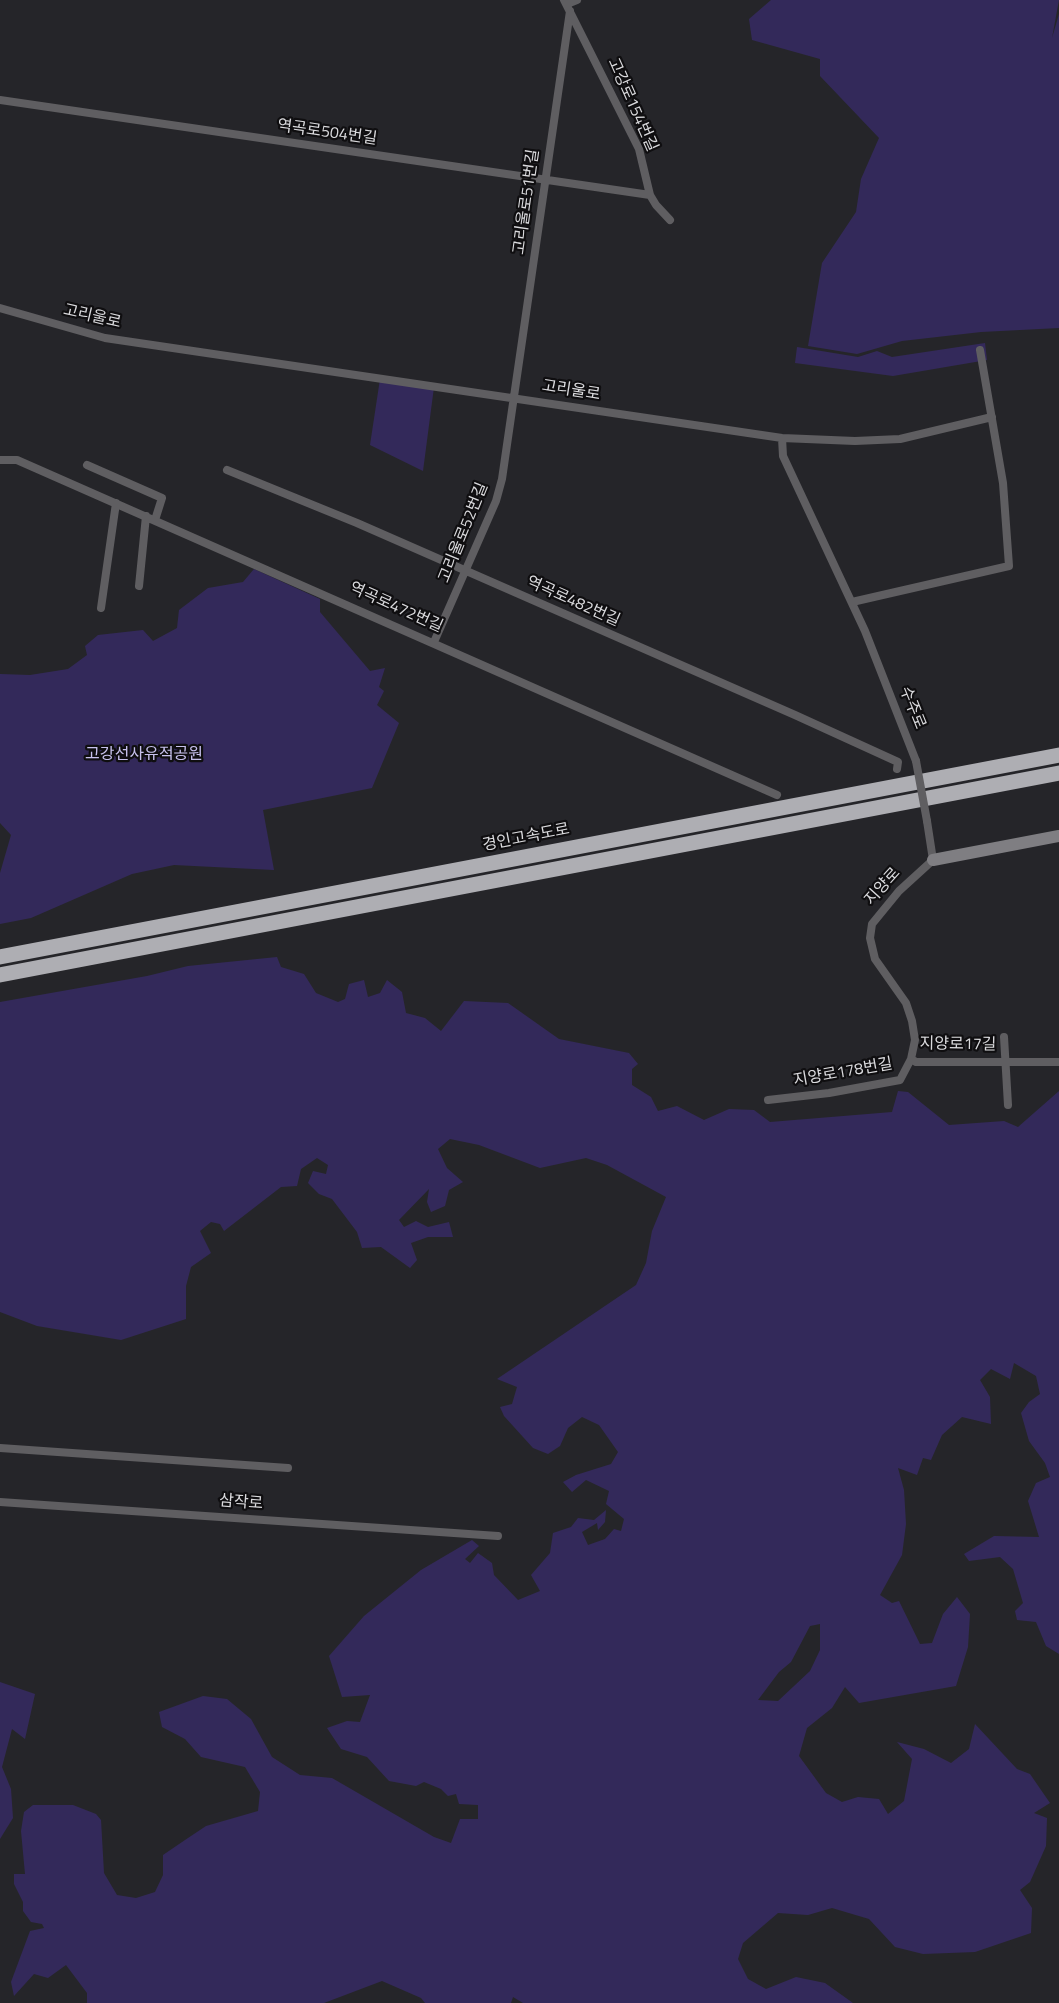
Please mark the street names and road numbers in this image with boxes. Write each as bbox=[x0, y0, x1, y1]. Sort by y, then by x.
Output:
street label: 고강로154번길 bbox=[603, 55, 661, 155]
street label: 역곡로504번길 bbox=[276, 117, 378, 149]
street label: 고리울로51번길 bbox=[510, 148, 544, 256]
street label: 고리울로 bbox=[61, 301, 123, 333]
street label: 고리울로 bbox=[540, 377, 602, 405]
street label: 고리울로52번길 bbox=[435, 480, 493, 586]
street label: 역곡로482번길 bbox=[523, 573, 623, 631]
street label: 역곡로472번길 bbox=[346, 579, 446, 637]
street label: 수주로 bbox=[895, 684, 929, 732]
street label: 경인고속도로 bbox=[481, 820, 571, 856]
street label: 지양로 bbox=[861, 864, 905, 910]
street label: 지양로17길 bbox=[919, 1035, 997, 1055]
street label: 지양로178번길 bbox=[792, 1055, 894, 1091]
street label: 삼작로 bbox=[218, 1492, 264, 1514]

